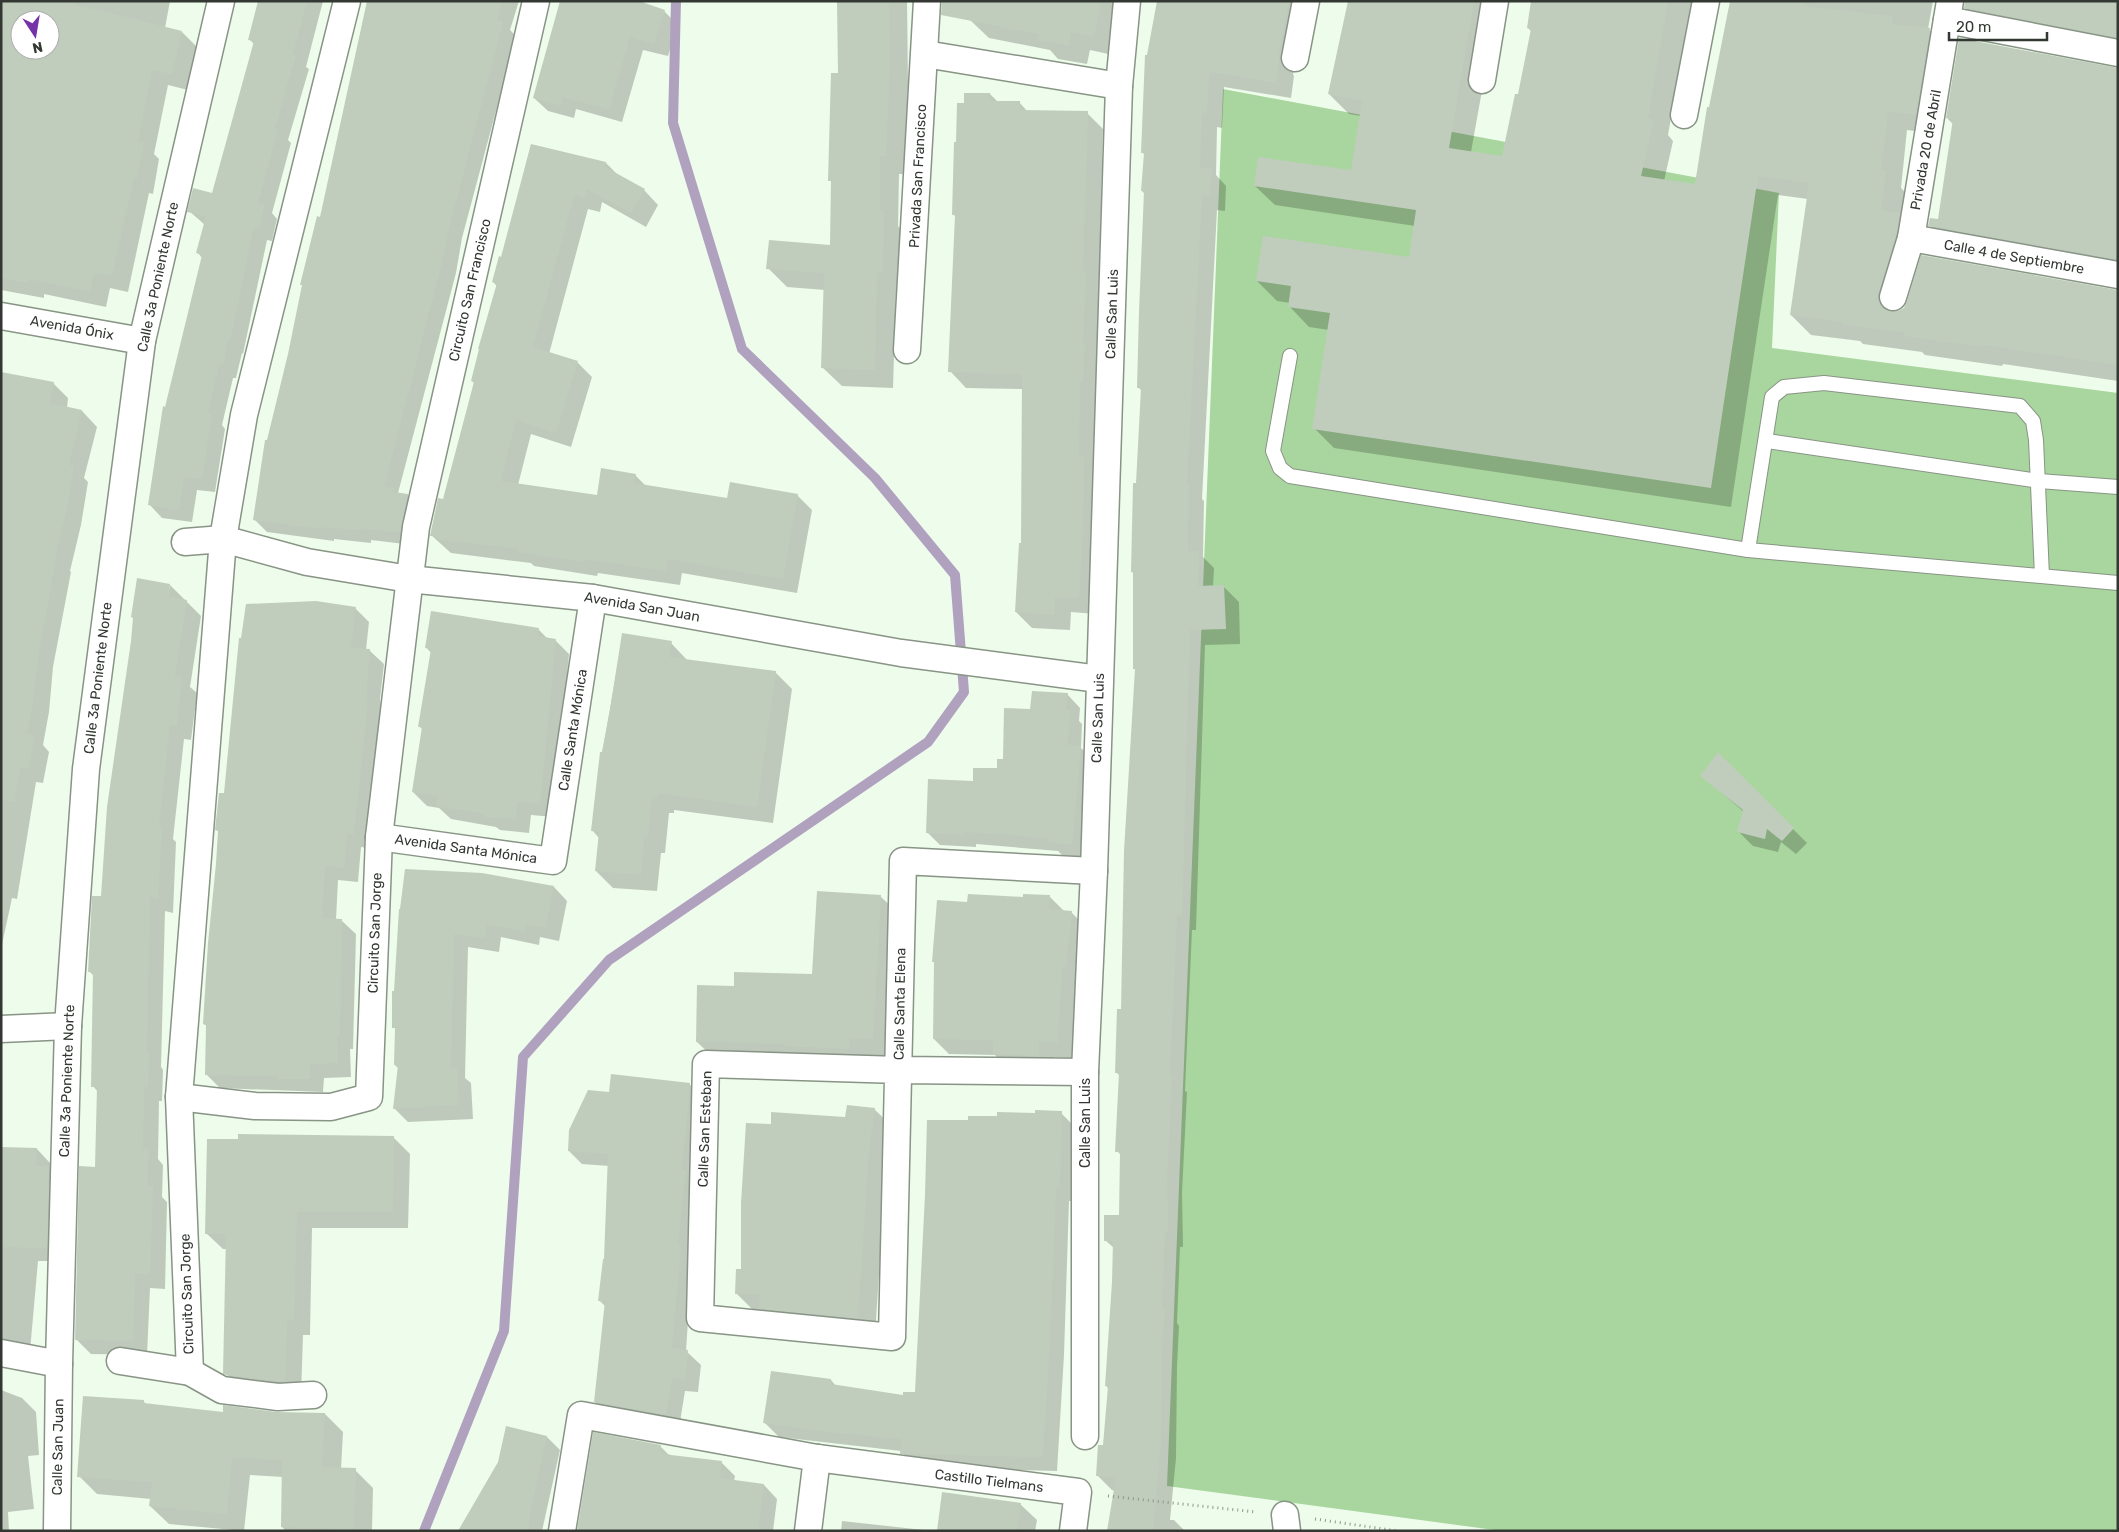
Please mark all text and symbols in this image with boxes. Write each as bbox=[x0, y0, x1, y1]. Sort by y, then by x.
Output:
north arrow bbox=[10, 10, 60, 60]
scale bar bbox=[1949, 10, 2046, 42]
text: 20 m bbox=[1956, 18, 1991, 36]
text: N bbox=[31, 38, 44, 57]
street label: Privada 20 de Abril bbox=[1907, 88, 1945, 212]
street label: Privada San Francisco bbox=[906, 104, 930, 248]
street label: Calle 3a Poniente Norte bbox=[134, 200, 182, 354]
street label: Circuito San Francisco bbox=[445, 217, 495, 363]
street label: Calle 4 de Septiembre bbox=[1943, 236, 2086, 278]
street label: Calle San Luis bbox=[1102, 269, 1122, 359]
street label: Avenida Ónix bbox=[29, 311, 116, 344]
street label: Avenida San Juan bbox=[583, 588, 701, 626]
street label: Calle 3a Poniente Norte bbox=[80, 601, 116, 755]
street label: Calle Santa Mónica bbox=[555, 668, 591, 792]
street label: Calle San Luis bbox=[1088, 673, 1108, 763]
street label: Avenida Santa Mónica bbox=[394, 831, 538, 867]
street label: Circuito San Jorge bbox=[364, 872, 386, 994]
street label: Calle Santa Elena bbox=[891, 948, 909, 1060]
street label: Calle 3a Poniente Norte bbox=[56, 1004, 78, 1158]
street label: Calle San Esteban bbox=[694, 1070, 716, 1188]
street label: Calle San Luis bbox=[1077, 1078, 1094, 1168]
street label: Circuito San Jorge bbox=[176, 1233, 198, 1355]
street label: Calle San Juan bbox=[49, 1398, 67, 1496]
street label: Castillo Tielmans bbox=[934, 1466, 1044, 1496]

